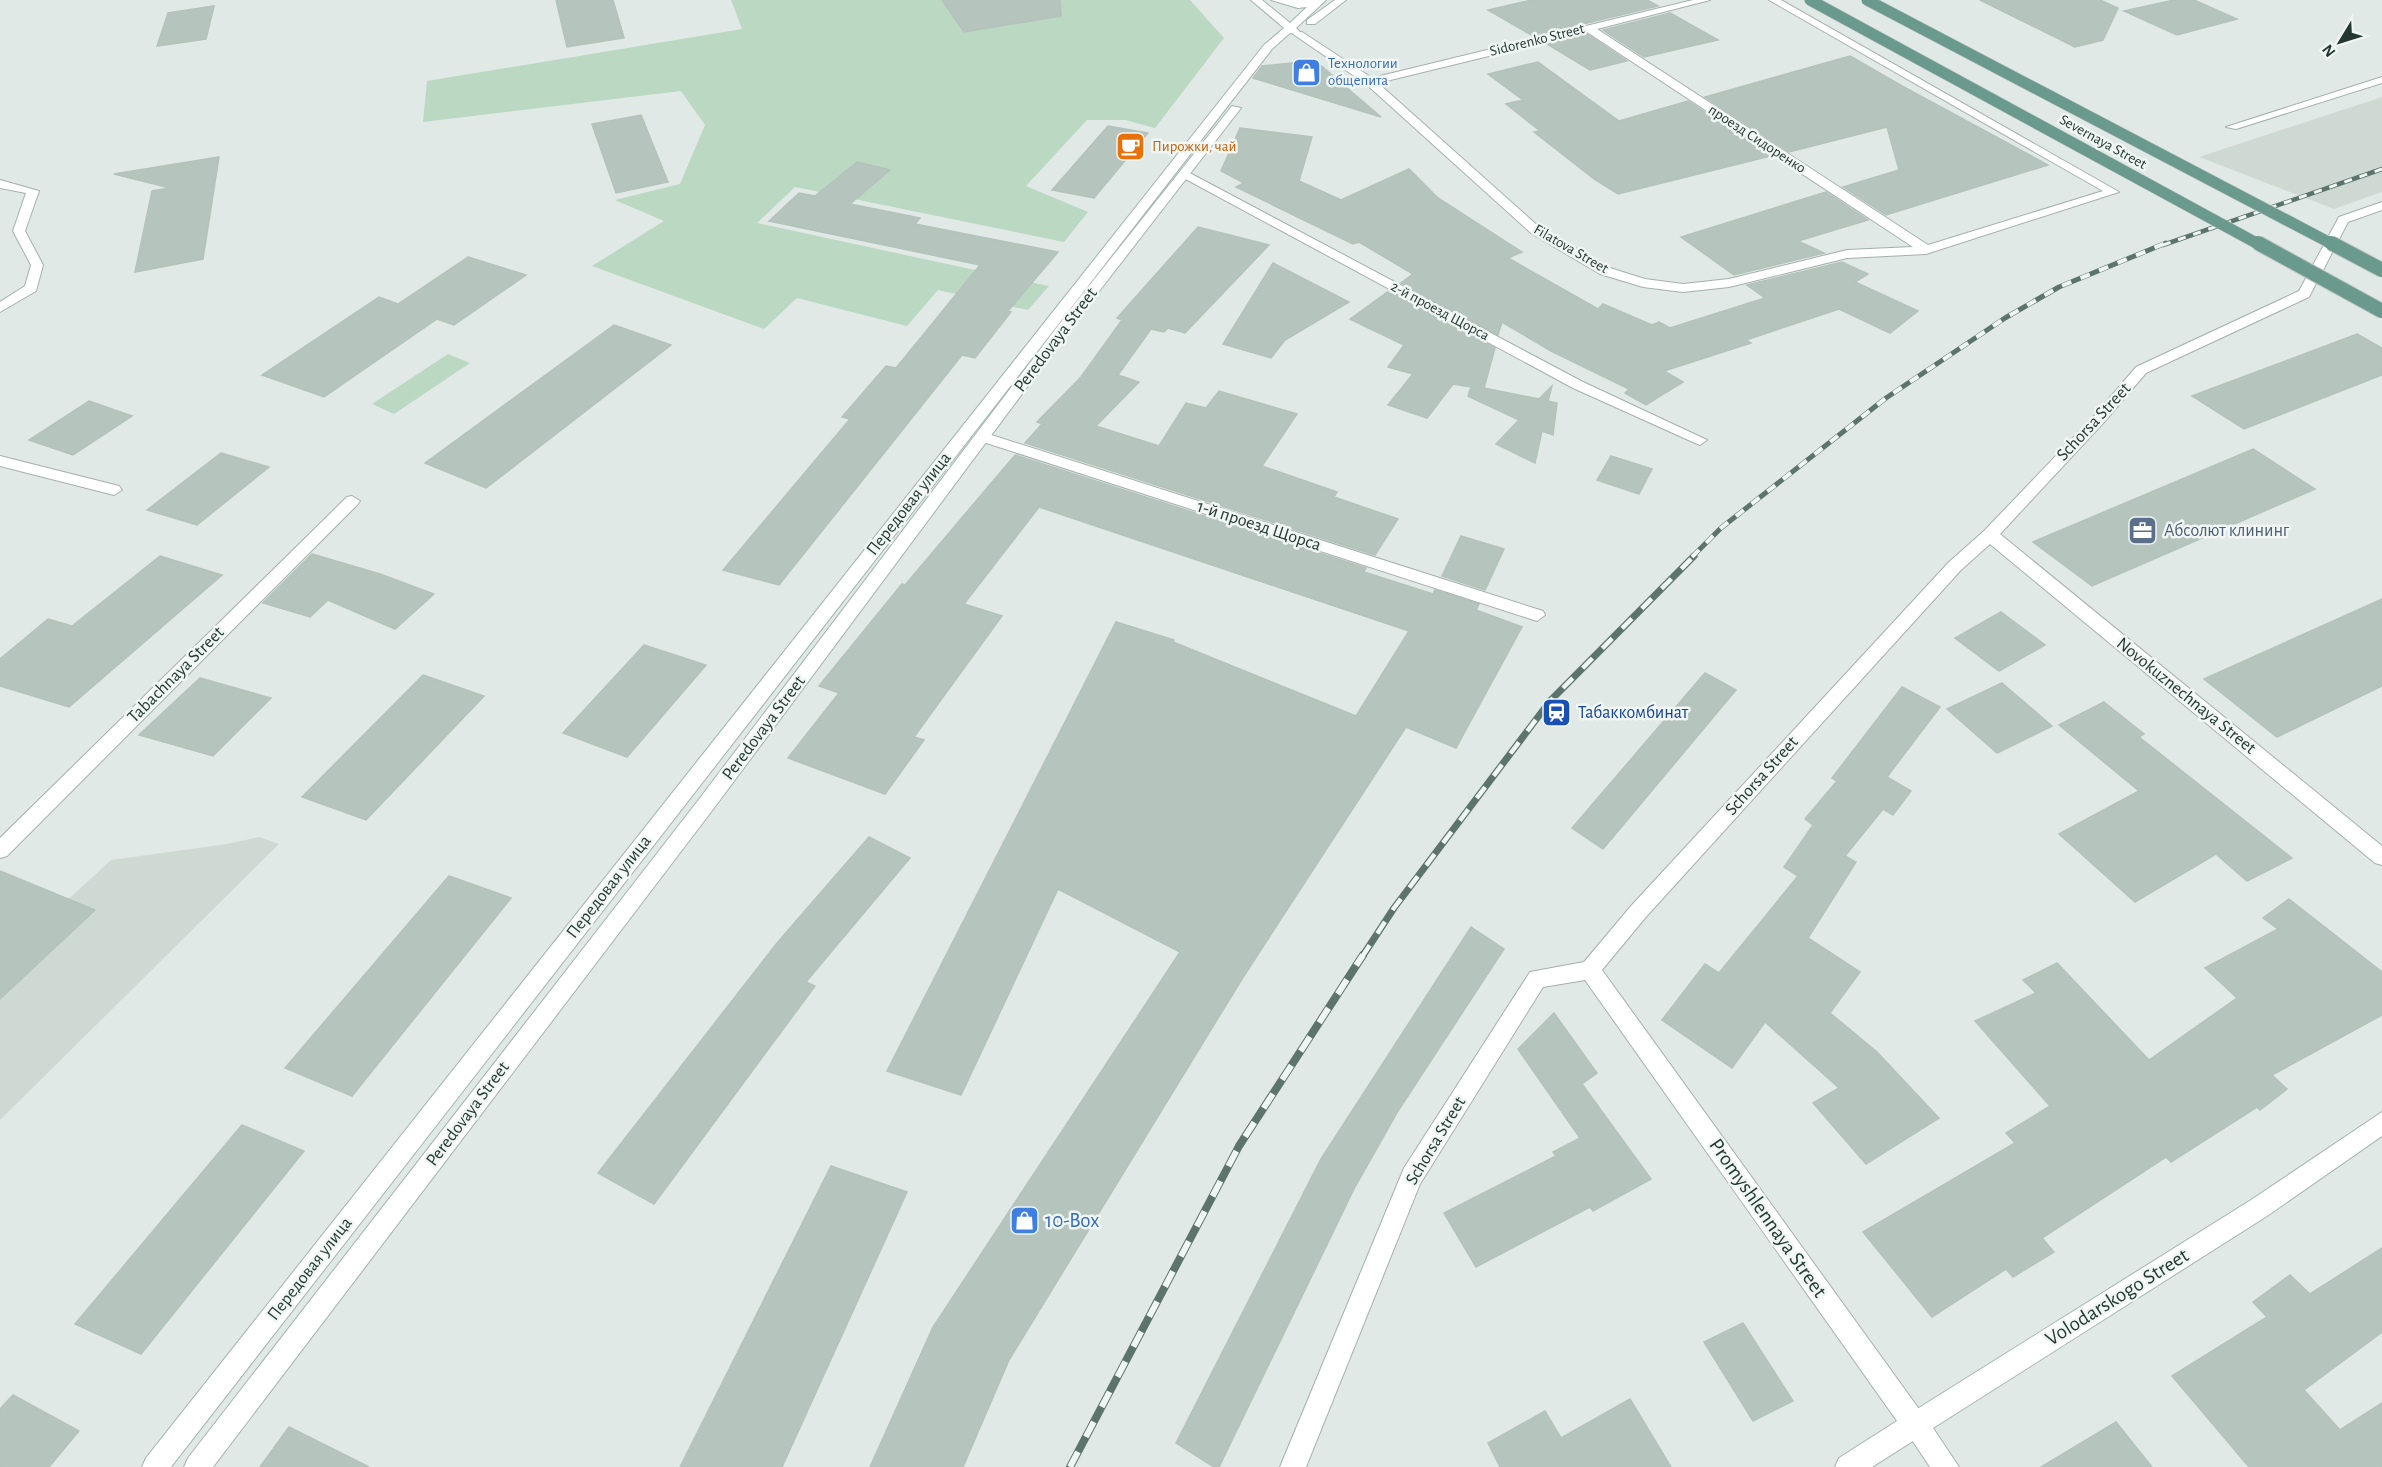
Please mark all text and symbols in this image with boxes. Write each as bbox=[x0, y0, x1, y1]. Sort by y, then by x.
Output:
north arrow bbox=[2310, 12, 2370, 72]
street label: Sidorenko Street bbox=[1488, 21, 1586, 59]
text: N bbox=[2319, 41, 2339, 60]
shop icon: Технологии общепита bbox=[1291, 56, 1323, 88]
place label: Технологии общепита bbox=[1328, 56, 1398, 88]
street label: проезд Сидоренко bbox=[1706, 102, 1808, 176]
street label: Severnaya Street bbox=[2057, 112, 2149, 172]
cafe icon: Пирожки, чай bbox=[1115, 130, 1147, 162]
place label: Пирожки, чай bbox=[1152, 139, 1236, 154]
street label: Filatova Street bbox=[1531, 222, 1611, 276]
street label: 2-й проезд Щорса bbox=[1388, 279, 1492, 343]
street label: Peredovaya Street bbox=[1011, 284, 1101, 395]
street label: Schorsa Street bbox=[2054, 379, 2135, 464]
street label: Передовая улица bbox=[863, 449, 955, 559]
street label: 1-й проезд Щорса bbox=[1195, 497, 1323, 555]
office icon: Абсолют клининг bbox=[2127, 515, 2159, 547]
place label: Абсолют клининг bbox=[2164, 521, 2290, 540]
street label: Tabachnaya Street bbox=[124, 623, 228, 727]
street label: Novokuznechnaya Street bbox=[2113, 634, 2259, 758]
street label: Peredovaya Street bbox=[719, 672, 809, 783]
station icon: Табаккомбинат bbox=[1541, 697, 1573, 729]
place label: Табаккомбинат bbox=[1578, 703, 1689, 722]
street label: Schorsa Street bbox=[1722, 733, 1802, 819]
street label: Передовая улица bbox=[563, 832, 655, 942]
street label: Peredovaya Street bbox=[423, 1058, 513, 1169]
street label: Schorsa Street bbox=[1403, 1094, 1469, 1188]
street label: Promyshlennaya Street bbox=[1705, 1135, 1831, 1301]
shop icon: 10-Box bbox=[1008, 1204, 1040, 1236]
place label: 10-Box bbox=[1045, 1210, 1099, 1231]
street label: Передовая улица bbox=[264, 1214, 356, 1324]
street label: Volodarskogo Street bbox=[2042, 1244, 2193, 1350]

